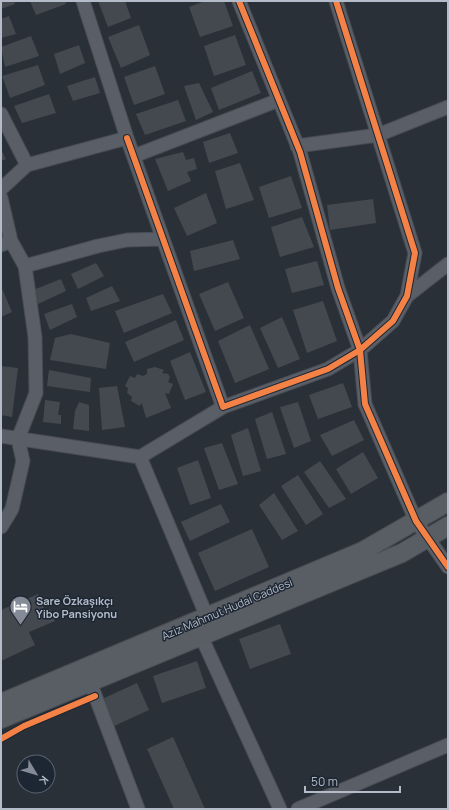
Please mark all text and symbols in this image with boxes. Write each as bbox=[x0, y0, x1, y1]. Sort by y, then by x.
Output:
street label: Aziz Mahmut Hudai Caddesi bbox=[159, 574, 295, 643]
place label: Sare Özkaşıkçı Yibo Pansiyonu bbox=[36, 593, 117, 621]
hotel icon: Sare Özkaşıkçı Yibo Pansiyonu bbox=[8, 594, 34, 627]
north arrow bbox=[16, 754, 56, 794]
scale bar bbox=[305, 768, 400, 794]
text: K bbox=[36, 773, 52, 789]
text: 50 m bbox=[311, 773, 338, 790]

